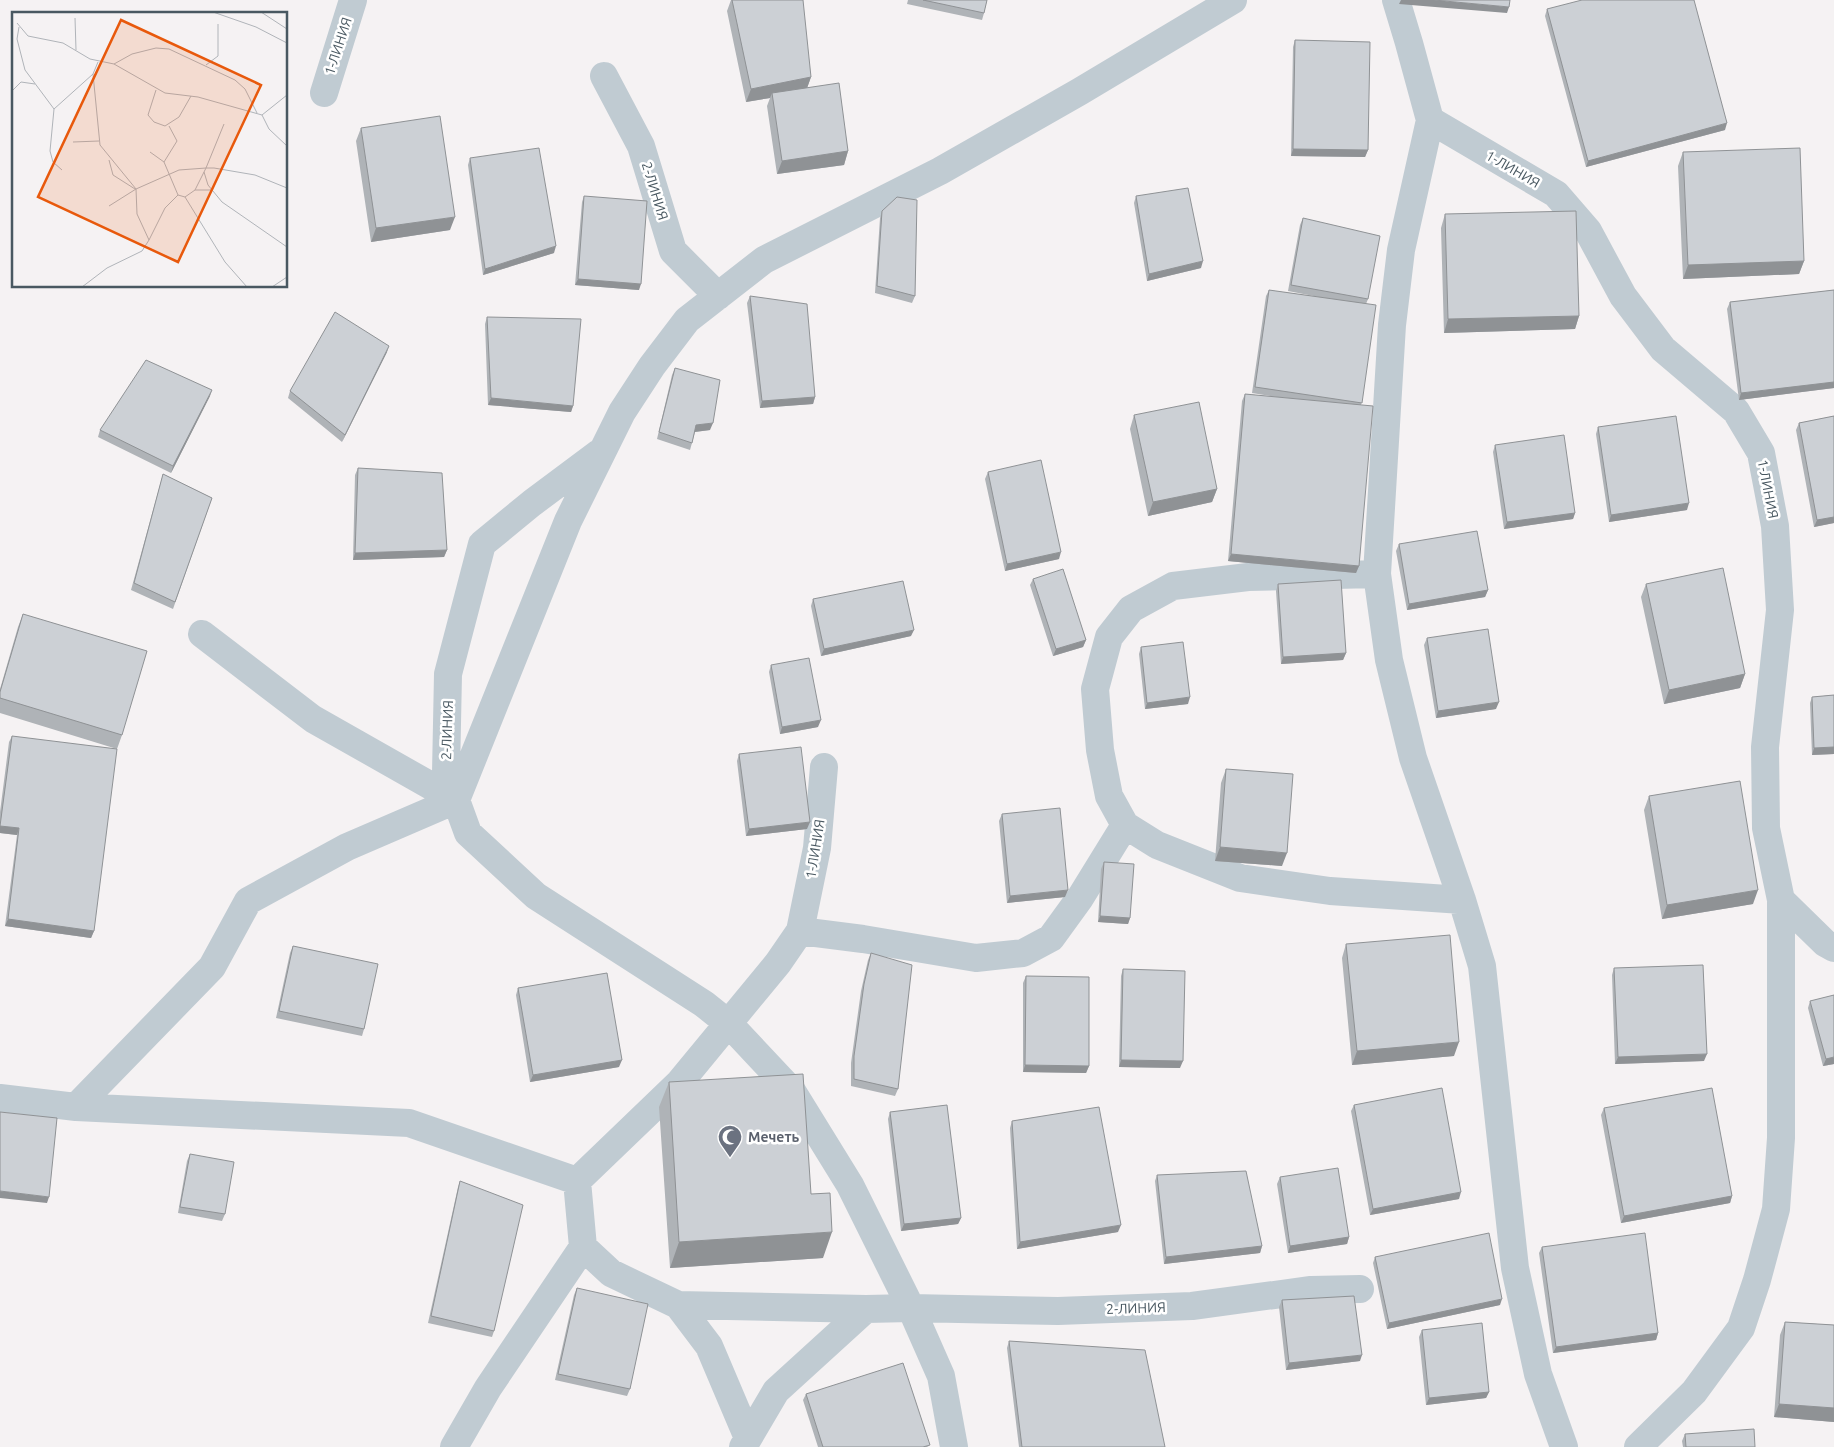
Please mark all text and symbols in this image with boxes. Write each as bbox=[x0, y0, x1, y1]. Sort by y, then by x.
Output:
inset map bbox=[12, 12, 288, 288]
street label: 1-ЛИНИЯ bbox=[321, 15, 355, 77]
street label: 1-ЛИНИЯ bbox=[1483, 147, 1543, 191]
street label: 2-ЛИНИЯ bbox=[639, 160, 671, 222]
street label: 1-ЛИНИЯ bbox=[1754, 458, 1782, 520]
street label: 2-ЛИНИЯ bbox=[438, 700, 456, 760]
street label: 1-ЛИНИЯ bbox=[802, 818, 828, 880]
mosque icon: Мечеть bbox=[717, 1124, 743, 1158]
place label: Мечеть bbox=[748, 1129, 799, 1145]
street label: 2-ЛИНИЯ bbox=[1106, 1299, 1166, 1317]

